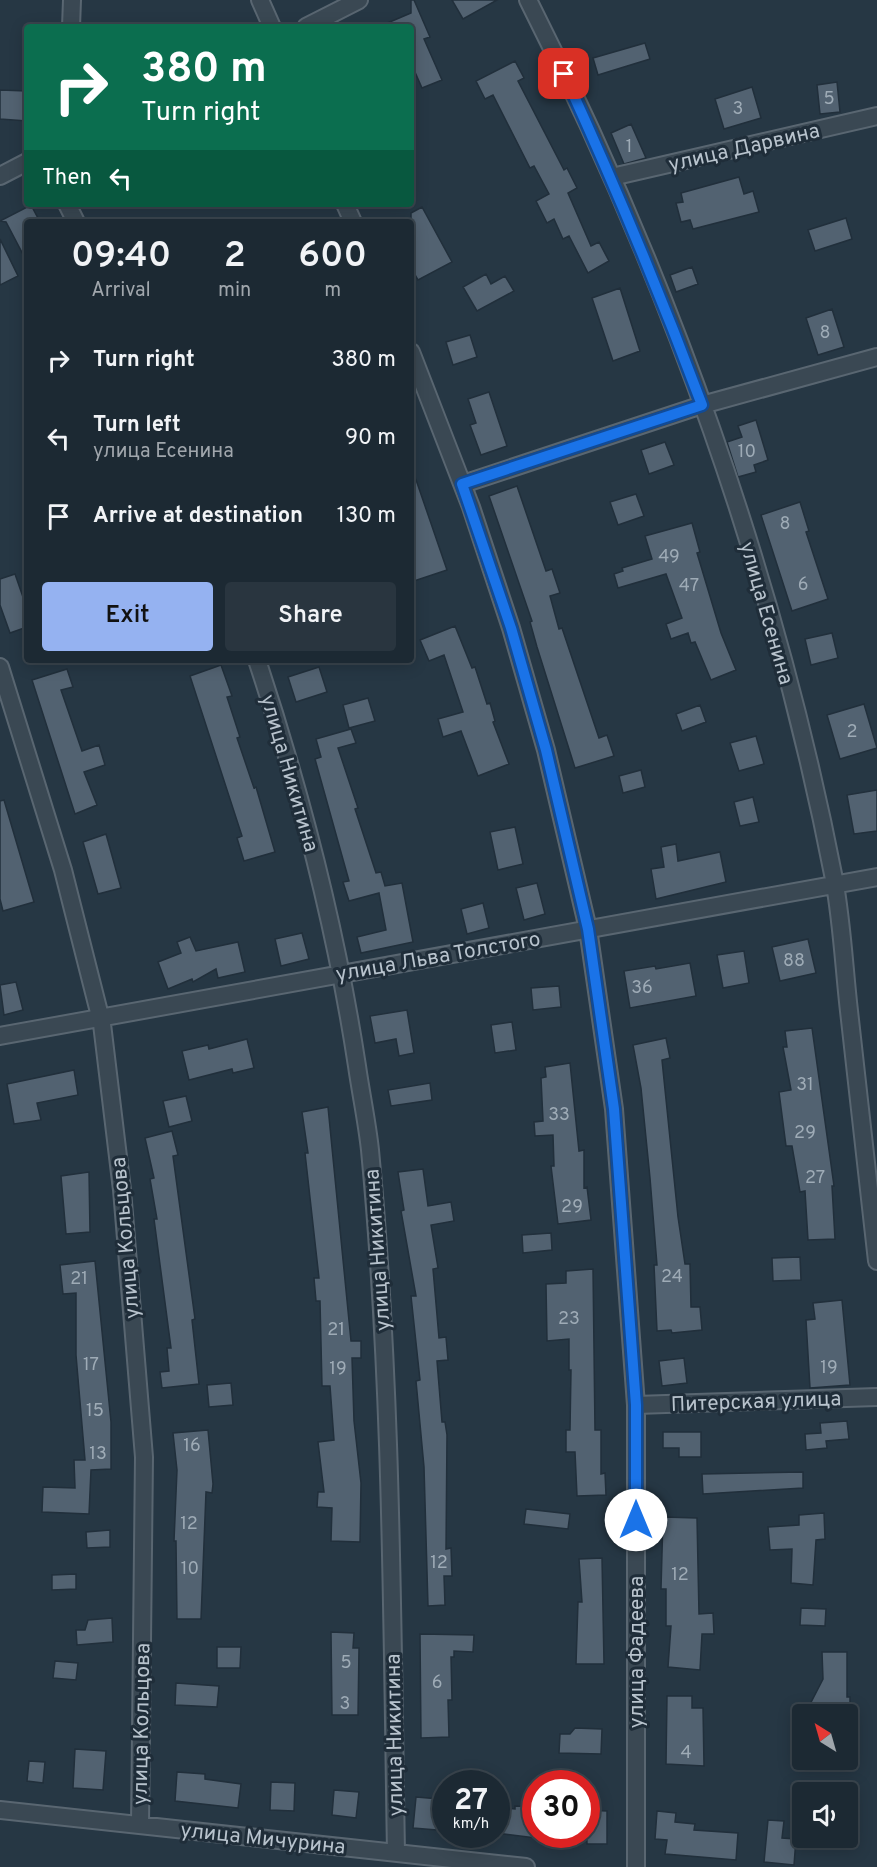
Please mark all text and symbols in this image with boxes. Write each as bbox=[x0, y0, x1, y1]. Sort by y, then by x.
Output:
text: 380 m bbox=[141, 44, 267, 97]
icon: right bbox=[42, 48, 120, 126]
pin bbox=[538, 48, 589, 99]
icon: arrive bbox=[547, 57, 580, 90]
house number: 5 bbox=[823, 88, 835, 111]
text: Turn right bbox=[141, 96, 260, 130]
house number: 3 bbox=[733, 98, 743, 121]
street label: улица Дарвина bbox=[666, 118, 823, 179]
house number: 1 bbox=[626, 136, 632, 159]
icon: left bbox=[104, 162, 137, 195]
text: Then bbox=[42, 165, 92, 192]
text: 09:40 bbox=[71, 234, 171, 280]
text: 2 bbox=[224, 234, 246, 280]
text: 600 bbox=[298, 234, 367, 280]
text: Arrival bbox=[91, 278, 151, 304]
text: min bbox=[218, 278, 251, 304]
text: m bbox=[324, 278, 341, 304]
house number: 8 bbox=[820, 322, 831, 345]
icon: right bbox=[42, 344, 75, 377]
text: Turn right bbox=[93, 347, 195, 374]
text: 380 m bbox=[332, 347, 396, 374]
text: Turn left bbox=[93, 412, 181, 439]
icon: left bbox=[42, 422, 75, 455]
text: 90 m bbox=[345, 425, 396, 452]
text: улица Есенина bbox=[93, 439, 234, 465]
house number: 10 bbox=[738, 441, 756, 464]
icon: arrive bbox=[42, 500, 75, 533]
text: Arrive at destination bbox=[93, 503, 303, 530]
text: 130 m bbox=[337, 503, 396, 530]
house number: 8 bbox=[780, 513, 791, 536]
street label: улица Есенина bbox=[732, 539, 799, 688]
house number: 49 bbox=[658, 546, 680, 569]
house number: 6 bbox=[798, 574, 808, 597]
house number: 47 bbox=[679, 575, 699, 598]
button: Exit bbox=[42, 582, 213, 651]
button: Share bbox=[225, 582, 396, 651]
street label: улица Никитина bbox=[253, 691, 324, 855]
house number: 2 bbox=[846, 721, 858, 744]
street label: улица Льва Толстого bbox=[334, 926, 543, 989]
house number: 88 bbox=[783, 950, 805, 973]
house number: 36 bbox=[631, 977, 653, 1000]
house number: 31 bbox=[796, 1074, 814, 1097]
house number: 33 bbox=[548, 1104, 570, 1127]
house number: 29 bbox=[794, 1122, 816, 1145]
street label: улица Кольцова bbox=[106, 1156, 147, 1320]
house number: 27 bbox=[805, 1167, 825, 1190]
street label: улица Никитина bbox=[359, 1168, 398, 1332]
house number: 29 bbox=[561, 1196, 583, 1219]
house number: 24 bbox=[661, 1266, 683, 1289]
house number: 21 bbox=[70, 1268, 88, 1291]
house number: 23 bbox=[558, 1308, 580, 1331]
house number: 21 bbox=[327, 1319, 345, 1342]
house number: 17 bbox=[83, 1354, 99, 1377]
house number: 19 bbox=[820, 1357, 838, 1380]
house number: 19 bbox=[329, 1358, 347, 1381]
street label: Питерская улица bbox=[670, 1386, 842, 1419]
house number: 15 bbox=[86, 1400, 104, 1423]
house number: 16 bbox=[183, 1435, 201, 1458]
house number: 13 bbox=[89, 1443, 107, 1466]
position arrow bbox=[604, 1488, 668, 1552]
house number: 12 bbox=[180, 1513, 198, 1536]
house number: 12 bbox=[430, 1552, 448, 1575]
house number: 10 bbox=[181, 1558, 199, 1581]
house number: 12 bbox=[671, 1564, 689, 1587]
street label: улица Фадеева bbox=[624, 1576, 651, 1728]
street label: улица Кольцова bbox=[128, 1643, 157, 1805]
house number: 5 bbox=[340, 1652, 352, 1675]
street label: улица Никитина bbox=[381, 1653, 410, 1817]
house number: 6 bbox=[432, 1672, 442, 1695]
house number: 3 bbox=[340, 1693, 350, 1716]
north arrow bbox=[792, 1704, 858, 1770]
map controls bbox=[792, 1704, 858, 1848]
house number: 4 bbox=[680, 1742, 692, 1765]
speed limit sign: 30 bbox=[522, 1770, 600, 1848]
button: sound bbox=[792, 1782, 858, 1848]
text: 27 bbox=[454, 1783, 488, 1820]
text: km/h bbox=[453, 1815, 489, 1834]
street label: улица Мичурина bbox=[179, 1817, 347, 1862]

